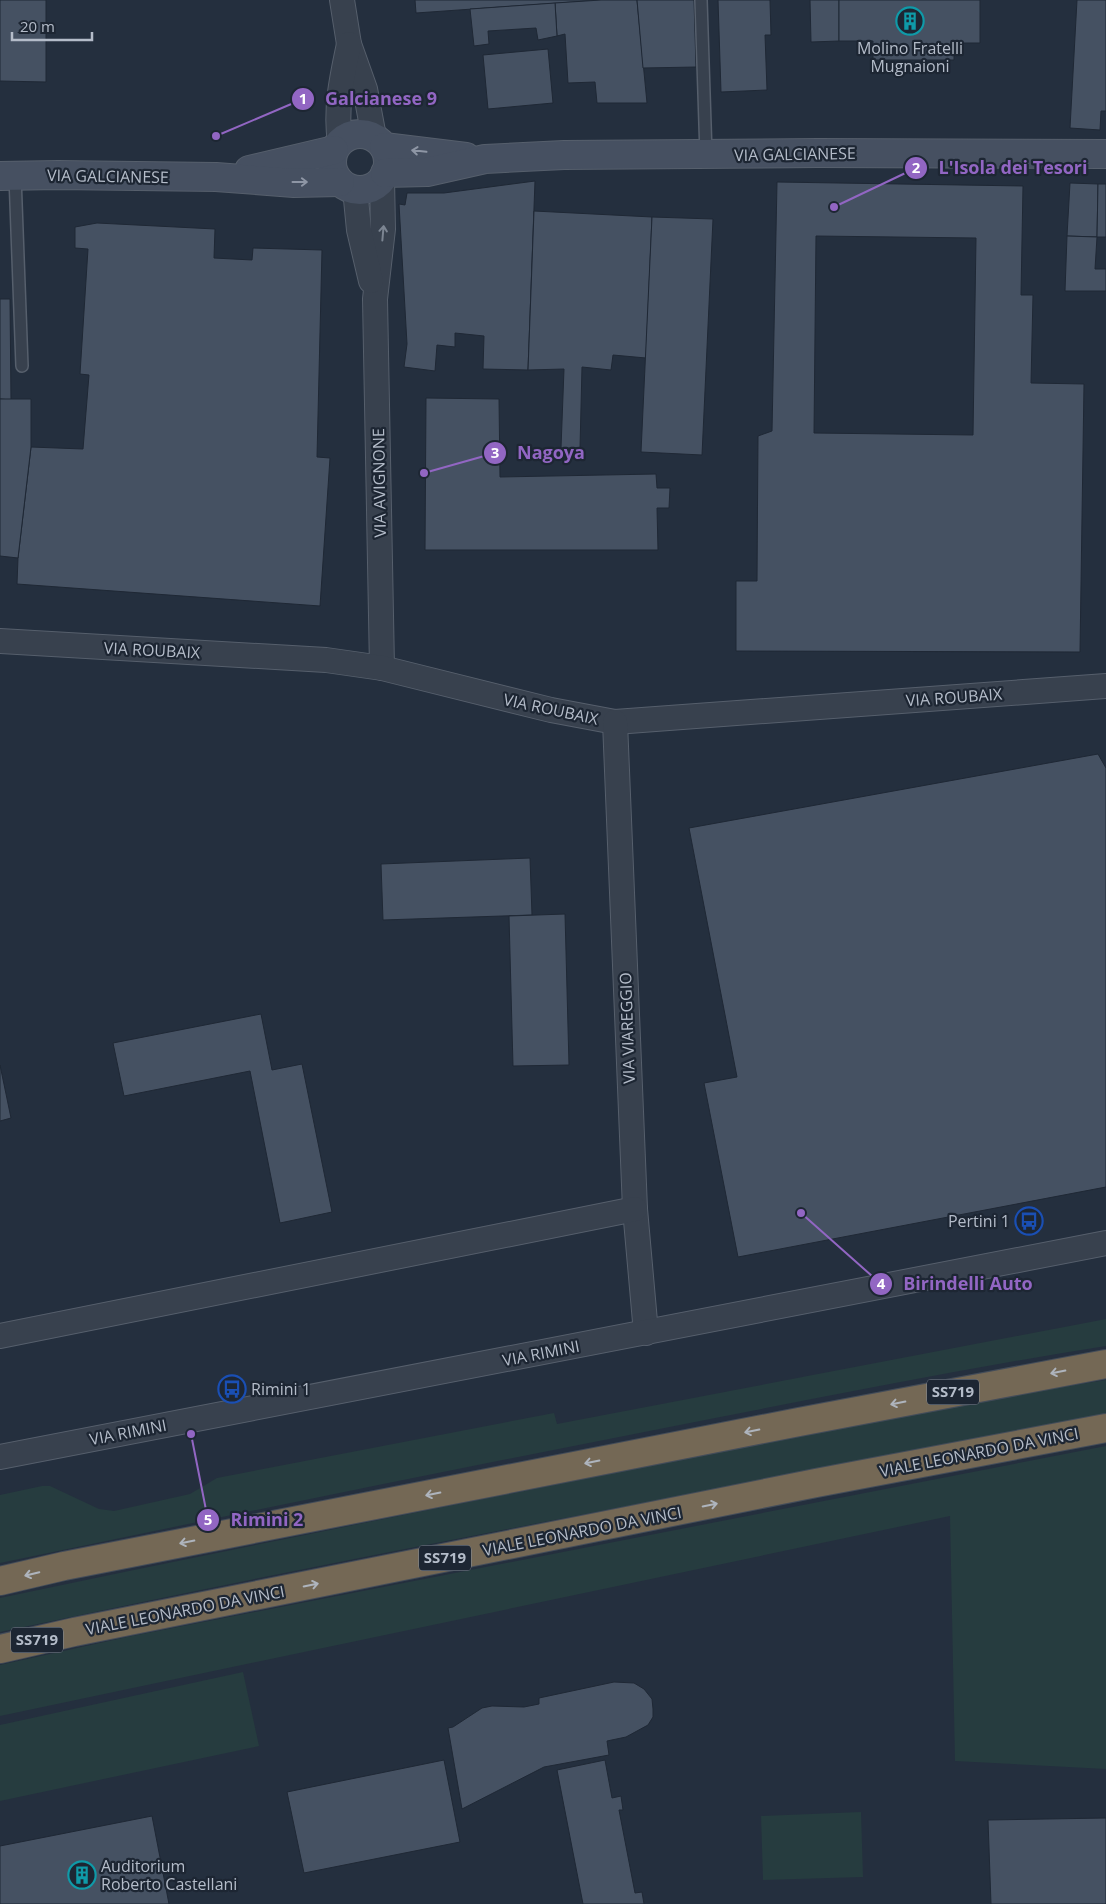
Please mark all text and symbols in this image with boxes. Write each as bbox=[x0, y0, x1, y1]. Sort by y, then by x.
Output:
building icon: Molino Fratelli Mugnaioni bbox=[895, 6, 925, 36]
scale bar bbox=[12, 10, 92, 42]
text: 20 m bbox=[20, 16, 55, 36]
place label: Molino Fratelli Mugnaioni bbox=[857, 37, 963, 77]
callout: Galcianese 9 bbox=[290, 82, 447, 115]
text: Galcianese 9 bbox=[325, 86, 437, 110]
text: 1 bbox=[299, 88, 307, 108]
street label: VIA GALCIANESE bbox=[734, 142, 856, 166]
one-way arrow bbox=[412, 146, 428, 156]
callout: L'Isola dei Tesori bbox=[904, 151, 1098, 184]
text: L'Isola dei Tesori bbox=[938, 155, 1088, 179]
text: 2 bbox=[912, 157, 921, 177]
street label: VIA GALCIANESE bbox=[47, 164, 169, 188]
one-way arrow bbox=[291, 177, 307, 187]
one-way arrow bbox=[378, 225, 387, 241]
street label: VIA AVIGNONE bbox=[367, 428, 391, 538]
callout: Nagoya bbox=[482, 436, 595, 469]
text: Nagoya bbox=[517, 440, 585, 464]
text: 3 bbox=[491, 442, 499, 462]
street label: VIA ROUBAIX bbox=[103, 636, 201, 664]
street label: VIA ROUBAIX bbox=[905, 683, 1004, 711]
street label: VIA ROUBAIX bbox=[502, 688, 601, 730]
street label: VIA VIAREGGIO bbox=[614, 972, 640, 1084]
bus stop icon: Pertini 1 bbox=[1014, 1206, 1044, 1236]
place label: Pertini 1 bbox=[948, 1210, 1010, 1232]
callout: Birindelli Auto bbox=[868, 1267, 1043, 1300]
text: Birindelli Auto bbox=[903, 1271, 1033, 1295]
text: 4 bbox=[877, 1273, 886, 1293]
street label: VIA RIMINI bbox=[501, 1335, 581, 1371]
one-way arrow bbox=[1050, 1368, 1066, 1377]
bus stop icon: Rimini 1 bbox=[217, 1374, 247, 1404]
place label: Rimini 1 bbox=[251, 1378, 311, 1400]
road number: SS719 bbox=[927, 1380, 979, 1404]
one-way arrow bbox=[891, 1398, 907, 1408]
street label: VIA RIMINI bbox=[88, 1414, 168, 1450]
street label: VIALE LEONARDO DA VINCI bbox=[878, 1422, 1080, 1482]
one-way arrow bbox=[744, 1427, 760, 1436]
one-way arrow bbox=[585, 1458, 601, 1468]
one-way arrow bbox=[425, 1490, 441, 1499]
one-way arrow bbox=[702, 1499, 718, 1509]
street label: VIALE LEONARDO DA VINCI bbox=[481, 1501, 683, 1561]
callout: Rimini 2 bbox=[196, 1504, 314, 1537]
text: Rimini 2 bbox=[231, 1507, 303, 1531]
text: 5 bbox=[204, 1509, 212, 1529]
one-way arrow bbox=[180, 1538, 196, 1548]
road number: SS719 bbox=[419, 1546, 471, 1570]
one-way arrow bbox=[25, 1570, 41, 1579]
street label: VIALE LEONARDO DA VINCI bbox=[84, 1580, 286, 1640]
one-way arrow bbox=[302, 1580, 318, 1590]
road number: SS719 bbox=[11, 1628, 63, 1652]
place label: Auditorium Roberto Castellani bbox=[101, 1855, 237, 1895]
building icon: Auditorium Roberto Castellani bbox=[67, 1860, 97, 1890]

